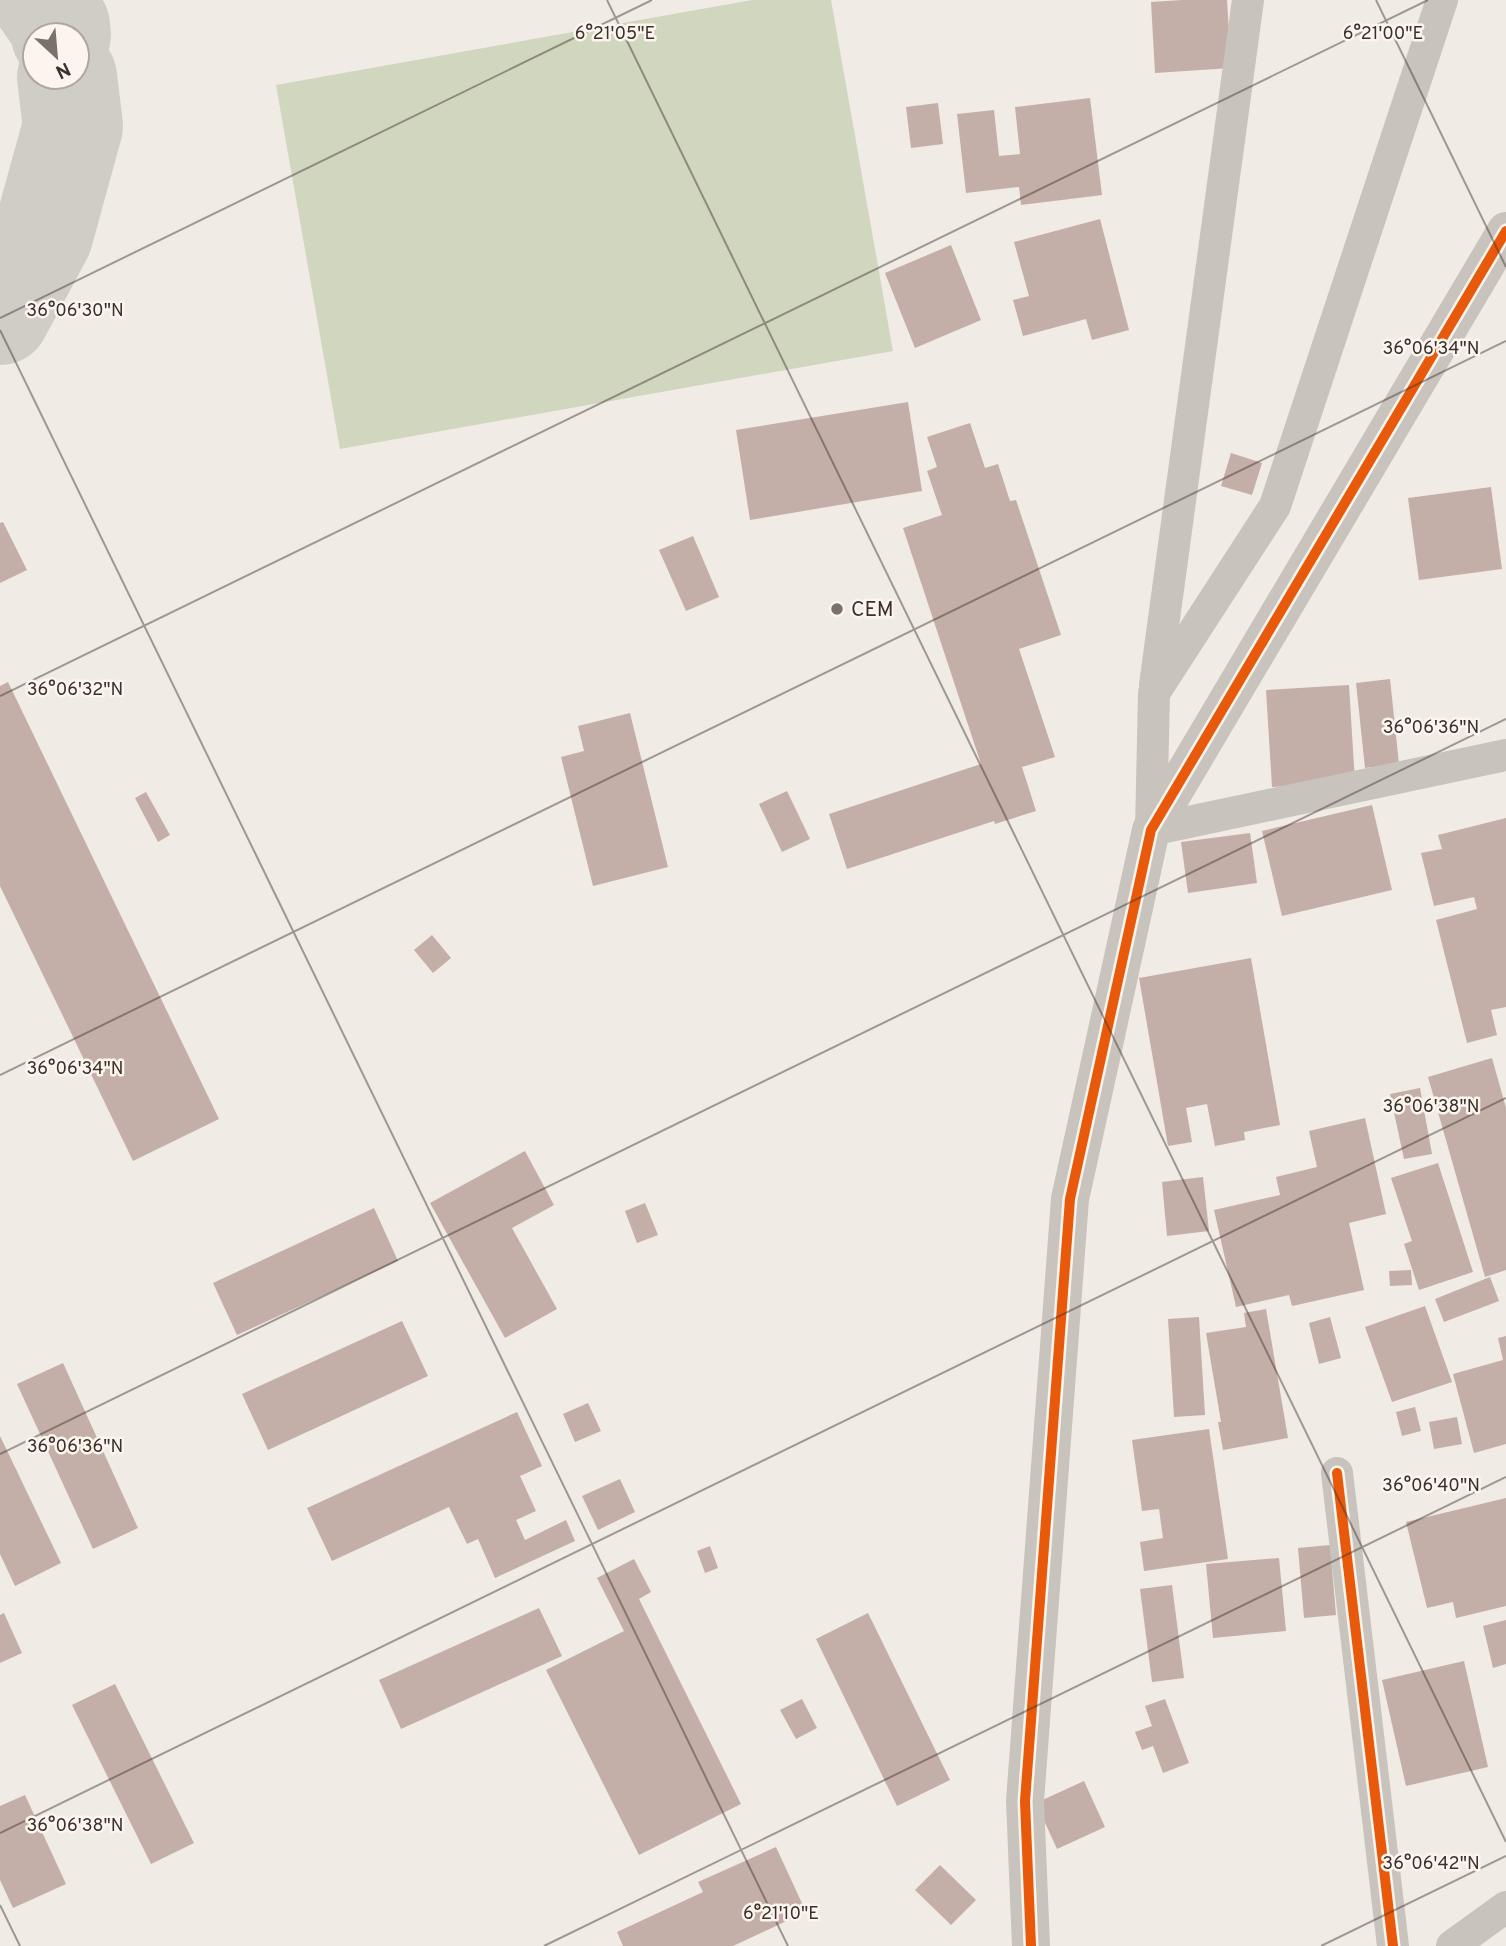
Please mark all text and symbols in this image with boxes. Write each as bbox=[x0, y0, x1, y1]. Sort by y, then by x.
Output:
north arrow bbox=[21, 21, 91, 91]
text: 6°21'05"E bbox=[575, 23, 655, 46]
text: 6°21'00"E bbox=[1343, 23, 1423, 46]
text: N bbox=[51, 56, 74, 83]
text: 36°06'30"N bbox=[26, 300, 124, 323]
text: 36°06'34"N bbox=[1382, 338, 1480, 361]
place label: CEM bbox=[851, 597, 894, 624]
marker: CEM bbox=[829, 601, 845, 617]
text: 36°06'32"N bbox=[27, 679, 123, 702]
text: 36°06'36"N bbox=[1383, 717, 1479, 740]
text: 36°06'34"N bbox=[26, 1058, 124, 1081]
text: 36°06'38"N bbox=[1383, 1096, 1479, 1119]
text: 36°06'36"N bbox=[27, 1436, 123, 1459]
text: 36°06'40"N bbox=[1382, 1475, 1480, 1498]
text: 36°06'38"N bbox=[27, 1815, 123, 1838]
text: 36°06'42"N bbox=[1382, 1853, 1480, 1876]
text: 6°21'10"E bbox=[743, 1903, 819, 1926]

